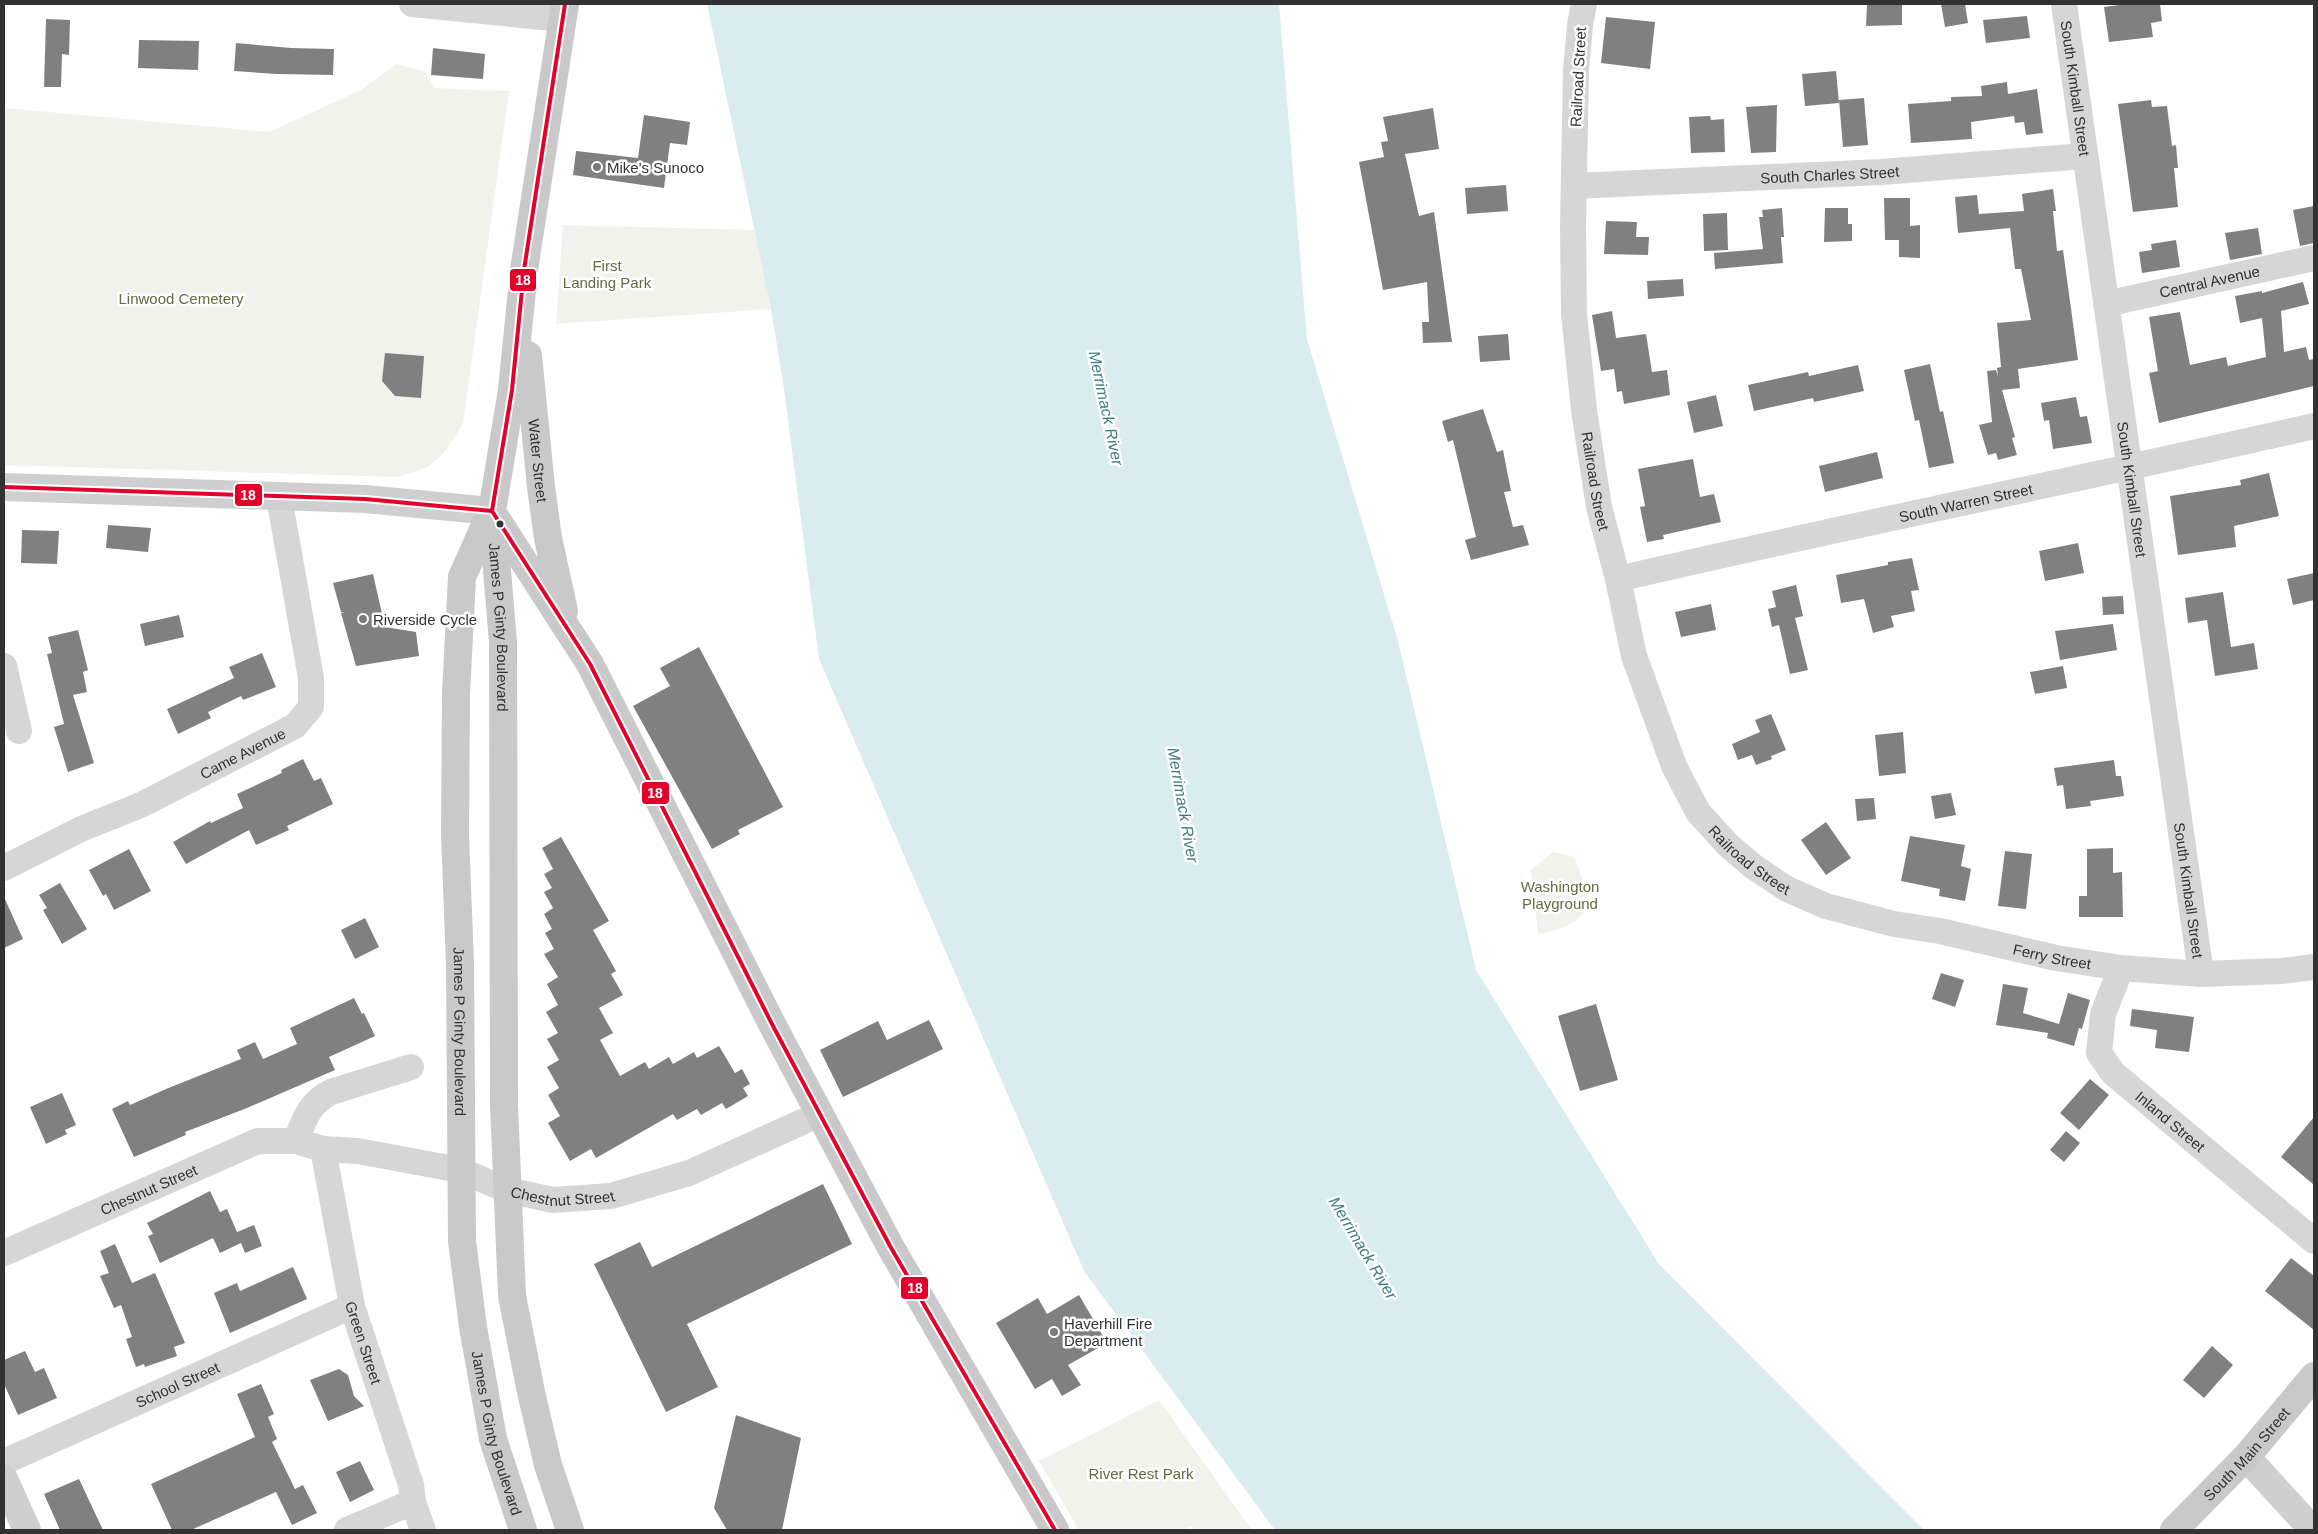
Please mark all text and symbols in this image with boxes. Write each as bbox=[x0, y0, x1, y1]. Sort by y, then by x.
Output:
street label: South Kimball Street bbox=[2058, 19, 2094, 158]
street label: Railroad Street bbox=[1567, 26, 1589, 127]
place label: Mike's Sunoco bbox=[607, 159, 704, 176]
marker: Mike's Sunoco bbox=[591, 161, 603, 173]
street label: South Charles Street bbox=[1760, 162, 1901, 186]
park label: First Landing Park bbox=[563, 257, 652, 291]
street label: Central Avenue bbox=[2158, 262, 2261, 300]
line badge: 18 bbox=[509, 268, 537, 292]
text: 18 bbox=[515, 272, 531, 288]
park label: Linwood Cemetery bbox=[118, 290, 244, 307]
water label: Merrimack River bbox=[1086, 349, 1127, 467]
street label: Water Street bbox=[526, 418, 552, 504]
street label: South Kimball Street bbox=[2115, 420, 2151, 559]
street label: Railroad Street bbox=[1579, 430, 1614, 533]
street label: South Warren Street bbox=[1897, 480, 2035, 525]
line badge: 18 bbox=[234, 483, 263, 507]
text: 18 bbox=[240, 487, 256, 503]
unlabelled marker bbox=[495, 519, 505, 529]
street label: James P Ginty Boulevard bbox=[486, 542, 512, 712]
place label: Riverside Cycle bbox=[373, 611, 477, 628]
marker: Riverside Cycle bbox=[357, 613, 369, 625]
street label: Came Avenue bbox=[197, 724, 288, 782]
water label: Merrimack River bbox=[1165, 746, 1202, 864]
line badge: 18 bbox=[641, 781, 670, 805]
text: 18 bbox=[647, 785, 663, 801]
street label: South Kimball Street bbox=[2171, 821, 2207, 960]
street label: Railroad Street bbox=[1706, 822, 1793, 898]
park label: Washington Playground bbox=[1521, 878, 1599, 912]
street label: Ferry Street bbox=[2011, 940, 2093, 972]
street label: James P Ginty Boulevard bbox=[451, 947, 470, 1116]
street label: Inland Street bbox=[2132, 1087, 2209, 1155]
street label: Chestnut Street bbox=[97, 1160, 200, 1218]
street label: Chestnut Street bbox=[509, 1183, 617, 1209]
water label: Merrimack River bbox=[1326, 1194, 1401, 1303]
line badge: 18 bbox=[900, 1276, 929, 1300]
text: 18 bbox=[907, 1280, 923, 1296]
street label: Green Street bbox=[342, 1299, 386, 1387]
place label: Haverhill Fire Department bbox=[1064, 1315, 1152, 1349]
marker: Haverhill Fire Department bbox=[1048, 1326, 1060, 1338]
street label: James P Ginty Boulevard bbox=[469, 1349, 526, 1517]
street label: School Street bbox=[133, 1358, 223, 1410]
street label: South Main Street bbox=[2199, 1403, 2293, 1504]
park label: River Rest Park bbox=[1088, 1465, 1194, 1482]

